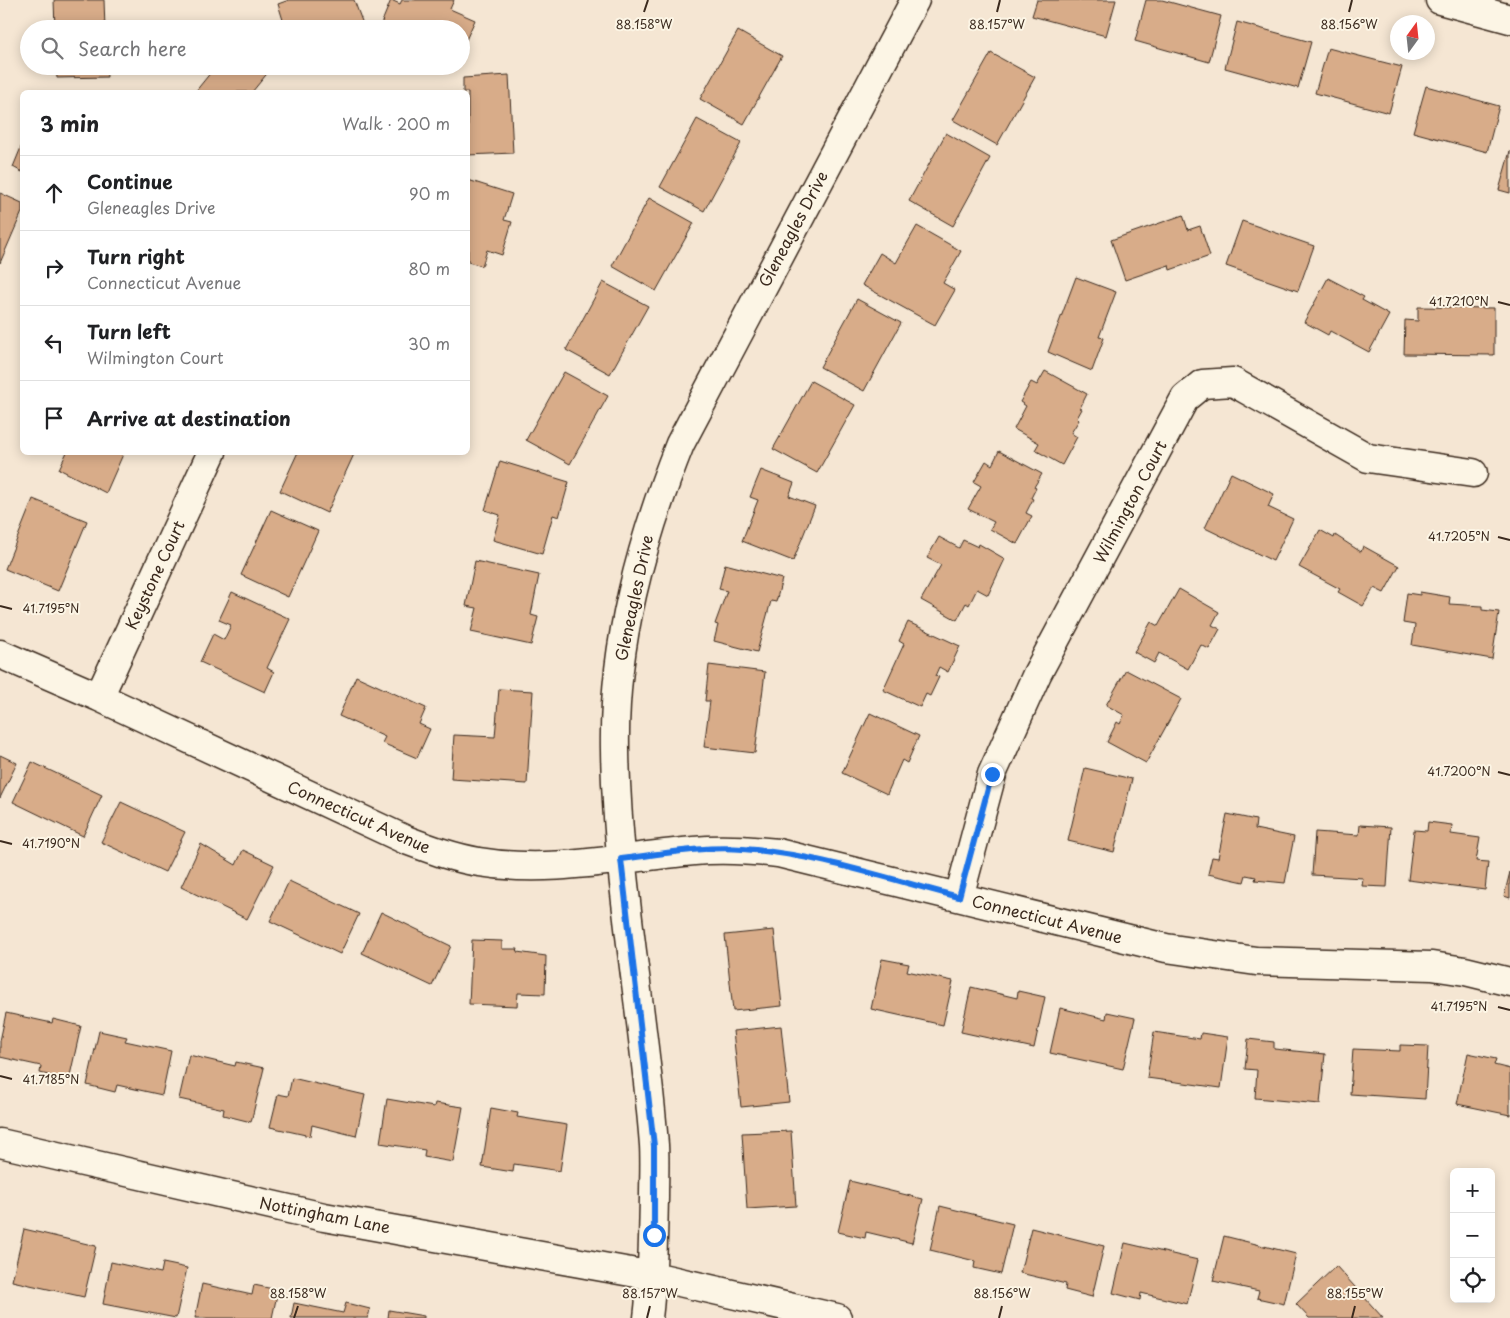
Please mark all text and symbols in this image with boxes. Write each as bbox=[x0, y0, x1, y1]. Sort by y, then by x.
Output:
text: 88.158°W bbox=[616, 15, 673, 33]
text: 88.157°W bbox=[969, 15, 1026, 33]
text: 88.156°W bbox=[1320, 15, 1378, 33]
north arrow bbox=[1390, 15, 1435, 60]
search box bbox=[20, 20, 470, 75]
icon: search bbox=[38, 34, 66, 62]
text: Search here bbox=[78, 34, 187, 62]
text: 3 min bbox=[40, 107, 99, 139]
text: Walk · 200 m bbox=[342, 111, 450, 135]
street label: Gleneagles Drive bbox=[751, 166, 833, 291]
text: Continue bbox=[87, 167, 173, 195]
icon: ahead bbox=[40, 179, 68, 207]
text: 90 m bbox=[409, 181, 450, 205]
text: Gleneagles Drive bbox=[87, 195, 216, 219]
text: Turn right bbox=[87, 242, 185, 270]
icon: right bbox=[40, 254, 68, 282]
text: 80 m bbox=[408, 256, 450, 280]
text: Connecticut Avenue bbox=[87, 270, 241, 294]
text: 41.7210°N bbox=[1429, 292, 1489, 310]
text: Turn left bbox=[87, 317, 171, 345]
icon: left bbox=[40, 329, 68, 357]
text: 30 m bbox=[408, 331, 450, 355]
text: Wilmington Court bbox=[87, 345, 223, 369]
icon: arrive bbox=[40, 404, 68, 432]
text: Arrive at destination bbox=[87, 404, 291, 432]
street label: Wilmington Court bbox=[1086, 435, 1172, 567]
street label: Keystone Court bbox=[118, 516, 190, 633]
text: 41.7205°N bbox=[1428, 527, 1490, 545]
street label: Gleneagles Drive bbox=[608, 532, 658, 663]
text: 41.7195°N bbox=[23, 599, 79, 617]
text: 41.7200°N bbox=[1427, 762, 1491, 780]
route end bbox=[981, 763, 1004, 786]
street label: Connecticut Avenue bbox=[284, 774, 435, 859]
text: 41.7190°N bbox=[22, 834, 80, 852]
street label: Connecticut Avenue bbox=[969, 888, 1125, 948]
text: 41.7195°N bbox=[1431, 997, 1487, 1015]
text: 41.7185°N bbox=[23, 1070, 79, 1088]
map controls bbox=[1450, 1168, 1495, 1303]
button: + bbox=[1450, 1168, 1495, 1213]
street label: Nottingham Lane bbox=[258, 1190, 393, 1238]
button: − bbox=[1450, 1213, 1495, 1258]
route start bbox=[643, 1224, 666, 1247]
button: locate bbox=[1450, 1258, 1495, 1303]
text: 88.158°W bbox=[270, 1284, 327, 1302]
text: 88.157°W bbox=[622, 1284, 679, 1302]
text: 88.156°W bbox=[973, 1284, 1031, 1302]
text: 88.155°W bbox=[1327, 1284, 1384, 1302]

